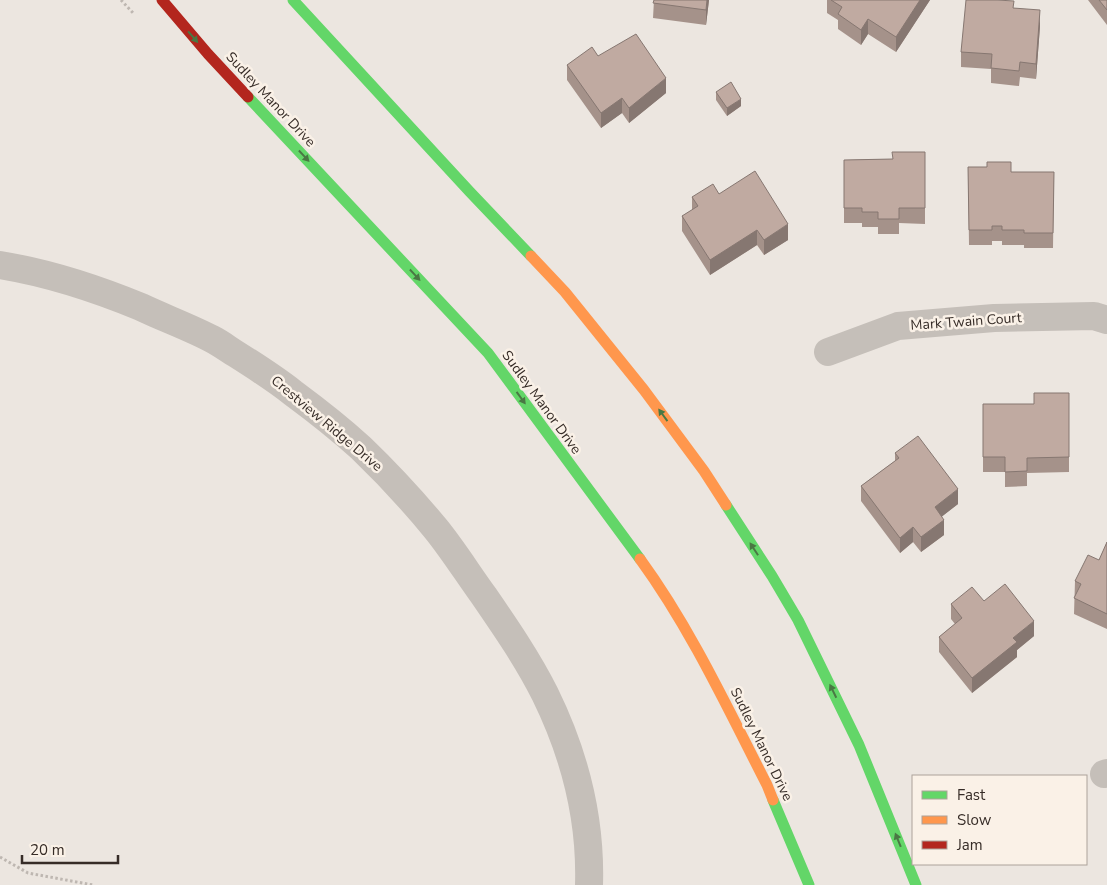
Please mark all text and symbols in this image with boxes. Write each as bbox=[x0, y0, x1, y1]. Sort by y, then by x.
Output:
one-way arrow bbox=[188, 30, 199, 43]
street label: Sudley Manor Drive bbox=[221, 48, 320, 151]
one-way arrow bbox=[298, 150, 310, 162]
one-way arrow bbox=[409, 269, 421, 281]
street label: Mark Twain Court bbox=[910, 308, 1022, 335]
street label: Sudley Manor Drive bbox=[498, 347, 586, 458]
street label: Crestview Ridge Drive bbox=[267, 371, 386, 476]
one-way arrow bbox=[515, 391, 526, 404]
one-way arrow bbox=[658, 408, 668, 422]
one-way arrow bbox=[750, 542, 759, 556]
street label: Sudley Manor Drive bbox=[726, 684, 797, 804]
one-way arrow bbox=[829, 684, 837, 698]
legend bbox=[912, 775, 1087, 865]
text: Fast bbox=[957, 785, 986, 805]
text: Slow bbox=[957, 810, 992, 830]
scale bar bbox=[22, 832, 119, 864]
one-way arrow bbox=[894, 832, 902, 847]
text: Jam bbox=[956, 835, 983, 855]
text: 20 m bbox=[30, 840, 65, 860]

